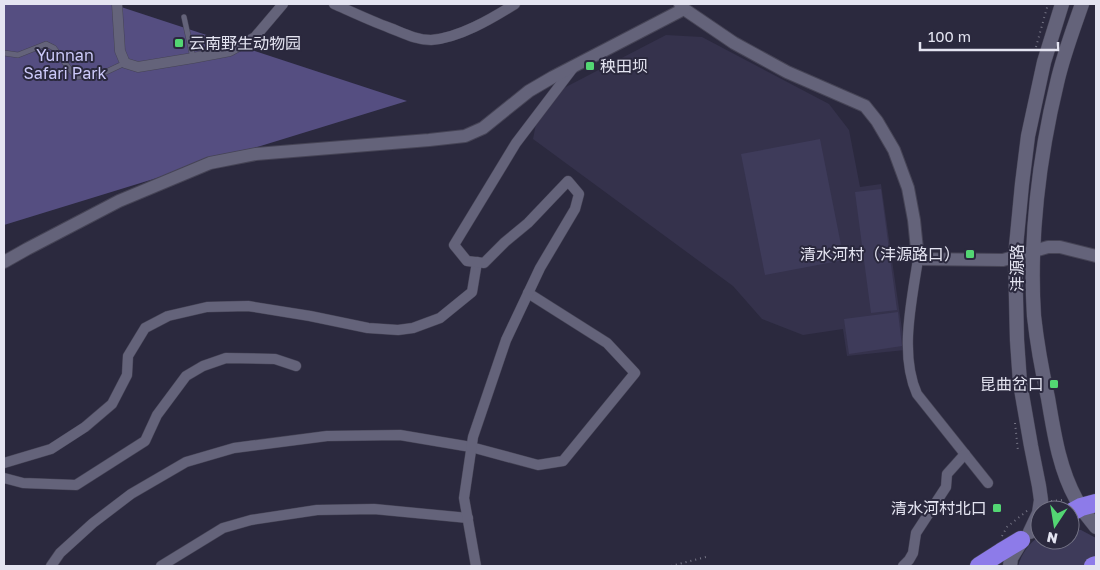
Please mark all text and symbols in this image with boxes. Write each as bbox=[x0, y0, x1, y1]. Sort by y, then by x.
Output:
scale bar bbox=[920, 20, 1058, 52]
text: 100 m bbox=[928, 27, 971, 45]
place label: 云南野生动物园 bbox=[189, 33, 301, 53]
marker: 云南野生动物园 bbox=[173, 37, 185, 49]
park label: Yunnan Safari Park bbox=[23, 45, 107, 83]
place label: 秧田坝 bbox=[600, 56, 648, 76]
marker: 秧田坝 bbox=[584, 60, 596, 72]
place label: 清水河村（沣源路口） bbox=[800, 244, 960, 264]
street label: 沣源路 bbox=[1007, 244, 1027, 292]
marker: 清水河村（沣源路口） bbox=[964, 248, 976, 260]
place label: 昆曲岔口 bbox=[980, 374, 1044, 394]
marker: 昆曲岔口 bbox=[1048, 378, 1060, 390]
place label: 清水河村北口 bbox=[891, 498, 987, 518]
north arrow bbox=[1030, 500, 1080, 550]
marker: 清水河村北口 bbox=[991, 502, 1003, 514]
text: N bbox=[1045, 529, 1059, 548]

